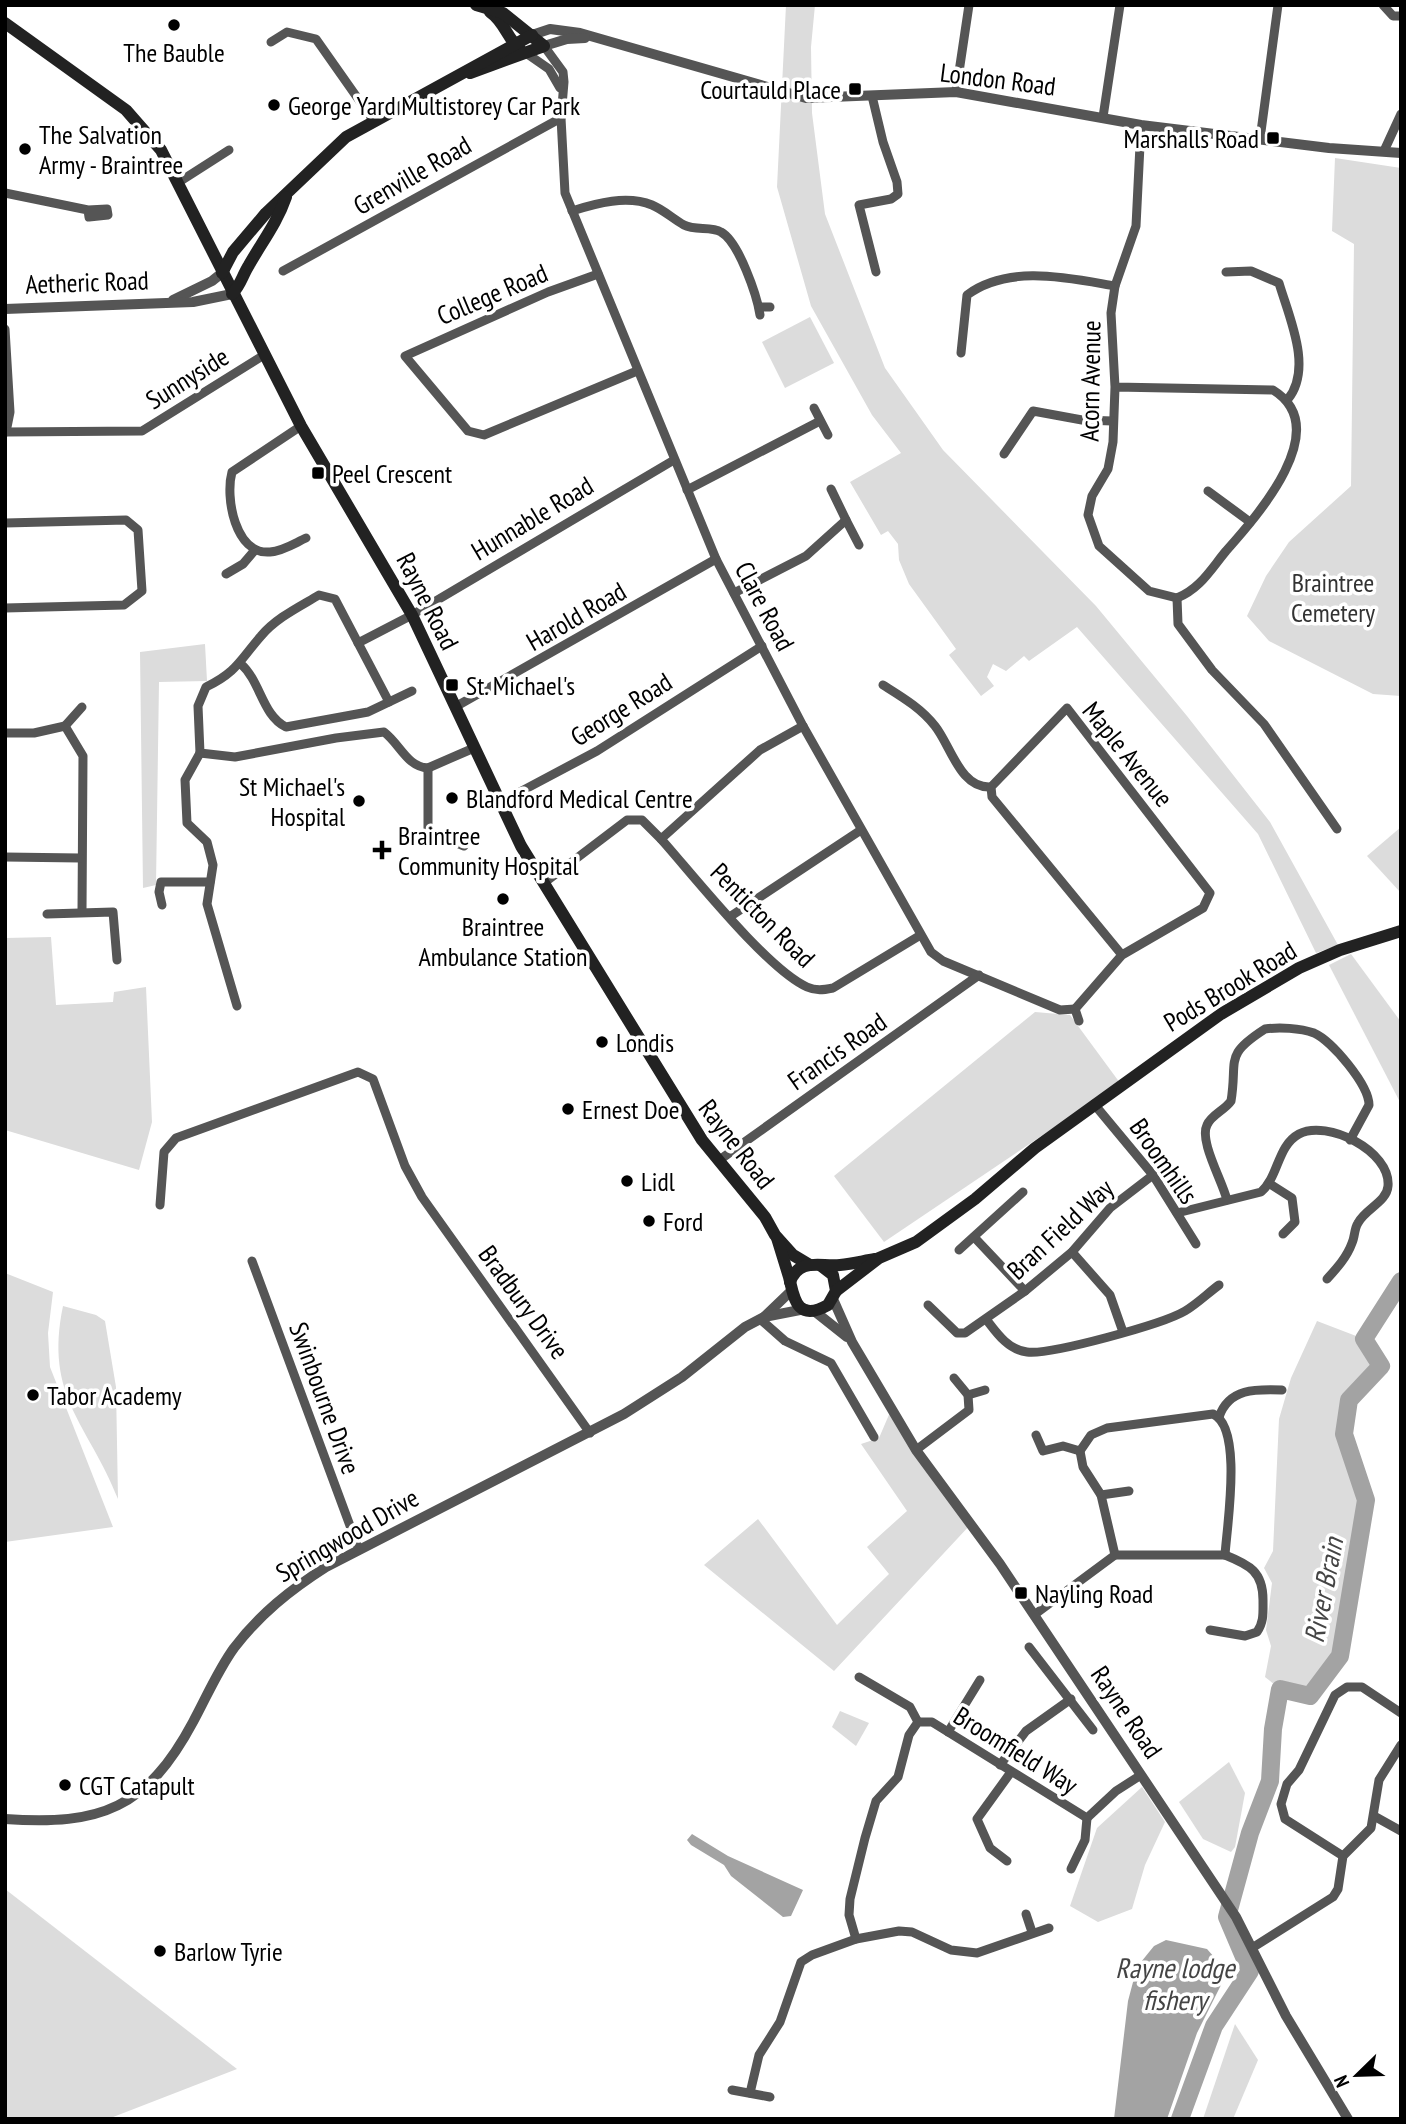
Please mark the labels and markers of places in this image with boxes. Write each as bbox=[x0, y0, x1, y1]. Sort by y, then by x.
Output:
marker: The Bauble bbox=[166, 17, 182, 33]
place label: The Bauble bbox=[123, 36, 225, 69]
place label: Courtauld Place bbox=[700, 73, 841, 106]
marker: Courtauld Place bbox=[847, 81, 863, 97]
place label: George Yard Multistorey Car Park bbox=[288, 89, 580, 122]
marker: George Yard Multistorey Car Park bbox=[266, 97, 282, 113]
place label: The Salvation Army - Braintree bbox=[39, 118, 183, 181]
place label: Marshalls Road bbox=[1124, 122, 1259, 155]
marker: Marshalls Road bbox=[1265, 130, 1281, 146]
marker: The Salvation Army - Braintree bbox=[17, 141, 33, 157]
place label: Peel Crescent bbox=[332, 457, 452, 490]
marker: Peel Crescent bbox=[310, 465, 326, 481]
place label: St. Michael's bbox=[466, 669, 575, 702]
marker: St. Michael's bbox=[444, 677, 460, 693]
place label: St Michael's Hospital bbox=[239, 770, 345, 833]
place label: Blandford Medical Centre bbox=[466, 782, 693, 815]
marker: Blandford Medical Centre bbox=[444, 790, 460, 806]
marker: St Michael's Hospital bbox=[351, 793, 367, 809]
place label: Braintree Community Hospital bbox=[398, 819, 579, 882]
marker: Braintree Community Hospital bbox=[372, 840, 392, 860]
marker: Braintree Ambulance Station bbox=[495, 891, 511, 907]
place label: Braintree Ambulance Station bbox=[419, 910, 587, 973]
place label: Londis bbox=[616, 1026, 674, 1059]
marker: Londis bbox=[594, 1034, 610, 1050]
place label: Ernest Doe bbox=[582, 1093, 680, 1126]
marker: Ernest Doe bbox=[560, 1101, 576, 1117]
place label: Lidl bbox=[641, 1165, 675, 1198]
marker: Lidl bbox=[619, 1173, 635, 1189]
place label: Ford bbox=[663, 1205, 703, 1238]
marker: Ford bbox=[641, 1213, 657, 1229]
place label: Tabor Academy bbox=[47, 1379, 182, 1412]
marker: Tabor Academy bbox=[25, 1387, 41, 1403]
place label: Nayling Road bbox=[1035, 1577, 1153, 1610]
marker: Nayling Road bbox=[1013, 1585, 1029, 1601]
place label: CGT Catapult bbox=[79, 1769, 195, 1802]
marker: CGT Catapult bbox=[57, 1777, 73, 1793]
place label: Barlow Tyrie bbox=[174, 1935, 283, 1968]
marker: Barlow Tyrie bbox=[152, 1943, 168, 1959]

